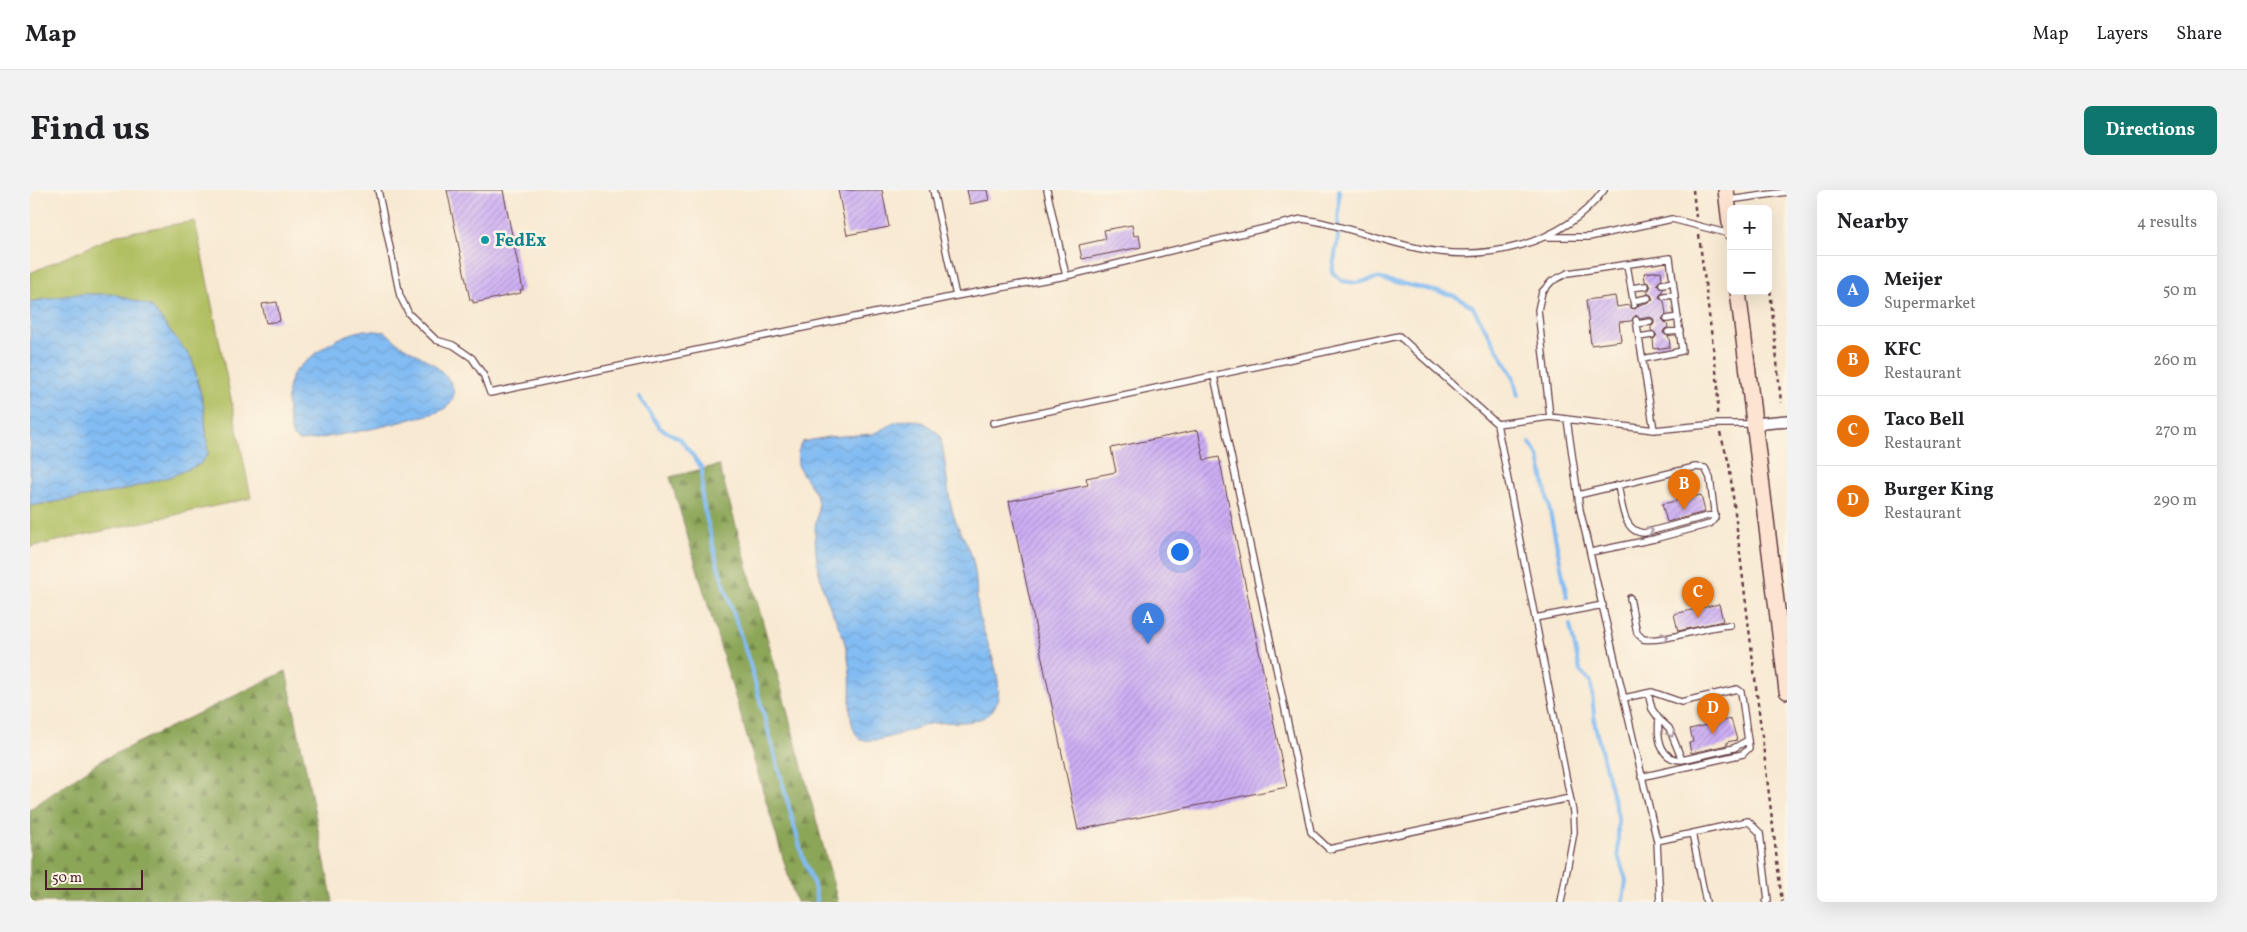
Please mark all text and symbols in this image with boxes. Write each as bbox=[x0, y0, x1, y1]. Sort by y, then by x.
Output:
text: Map bbox=[25, 18, 76, 52]
text: Map bbox=[2032, 22, 2068, 47]
text: Layers bbox=[2096, 22, 2148, 47]
text: Share bbox=[2176, 22, 2222, 47]
text: Find us bbox=[30, 106, 150, 154]
button: Directions bbox=[2084, 106, 2217, 155]
map controls bbox=[1727, 205, 1772, 295]
button: + bbox=[1727, 205, 1772, 250]
text: Nearby bbox=[1837, 208, 1908, 237]
text: 4 results bbox=[2137, 212, 2197, 234]
place label: FedEx bbox=[495, 229, 546, 254]
marker: FedEx bbox=[479, 234, 491, 246]
button: − bbox=[1727, 250, 1772, 295]
text: Meijer bbox=[1884, 267, 1943, 293]
text: A bbox=[1847, 280, 1859, 302]
text: 50 m bbox=[2163, 280, 2197, 302]
text: Supermarket bbox=[1884, 293, 1976, 315]
text: KFC bbox=[1884, 337, 1921, 363]
text: B bbox=[1848, 350, 1858, 372]
text: 260 m bbox=[2153, 350, 2197, 372]
text: Restaurant bbox=[1884, 363, 1962, 385]
text: Taco Bell bbox=[1884, 407, 1964, 433]
text: C bbox=[1848, 420, 1858, 442]
text: 270 m bbox=[2155, 420, 2197, 442]
text: Restaurant bbox=[1884, 433, 1962, 455]
pin: B bbox=[1668, 469, 1700, 510]
text: Burger King bbox=[1884, 477, 1994, 503]
text: D bbox=[1847, 490, 1859, 512]
text: 290 m bbox=[2153, 490, 2197, 512]
text: Restaurant bbox=[1884, 503, 1962, 525]
one-way arrow bbox=[1645, 526, 1654, 537]
your location bbox=[1167, 539, 1193, 565]
pin: C bbox=[1682, 577, 1714, 618]
pin: A bbox=[1132, 603, 1164, 644]
one-way arrow bbox=[1661, 632, 1670, 643]
pin: D bbox=[1697, 693, 1729, 734]
one-way arrow bbox=[1664, 729, 1675, 738]
scale bar bbox=[45, 867, 142, 890]
text: 50 m bbox=[52, 869, 82, 888]

